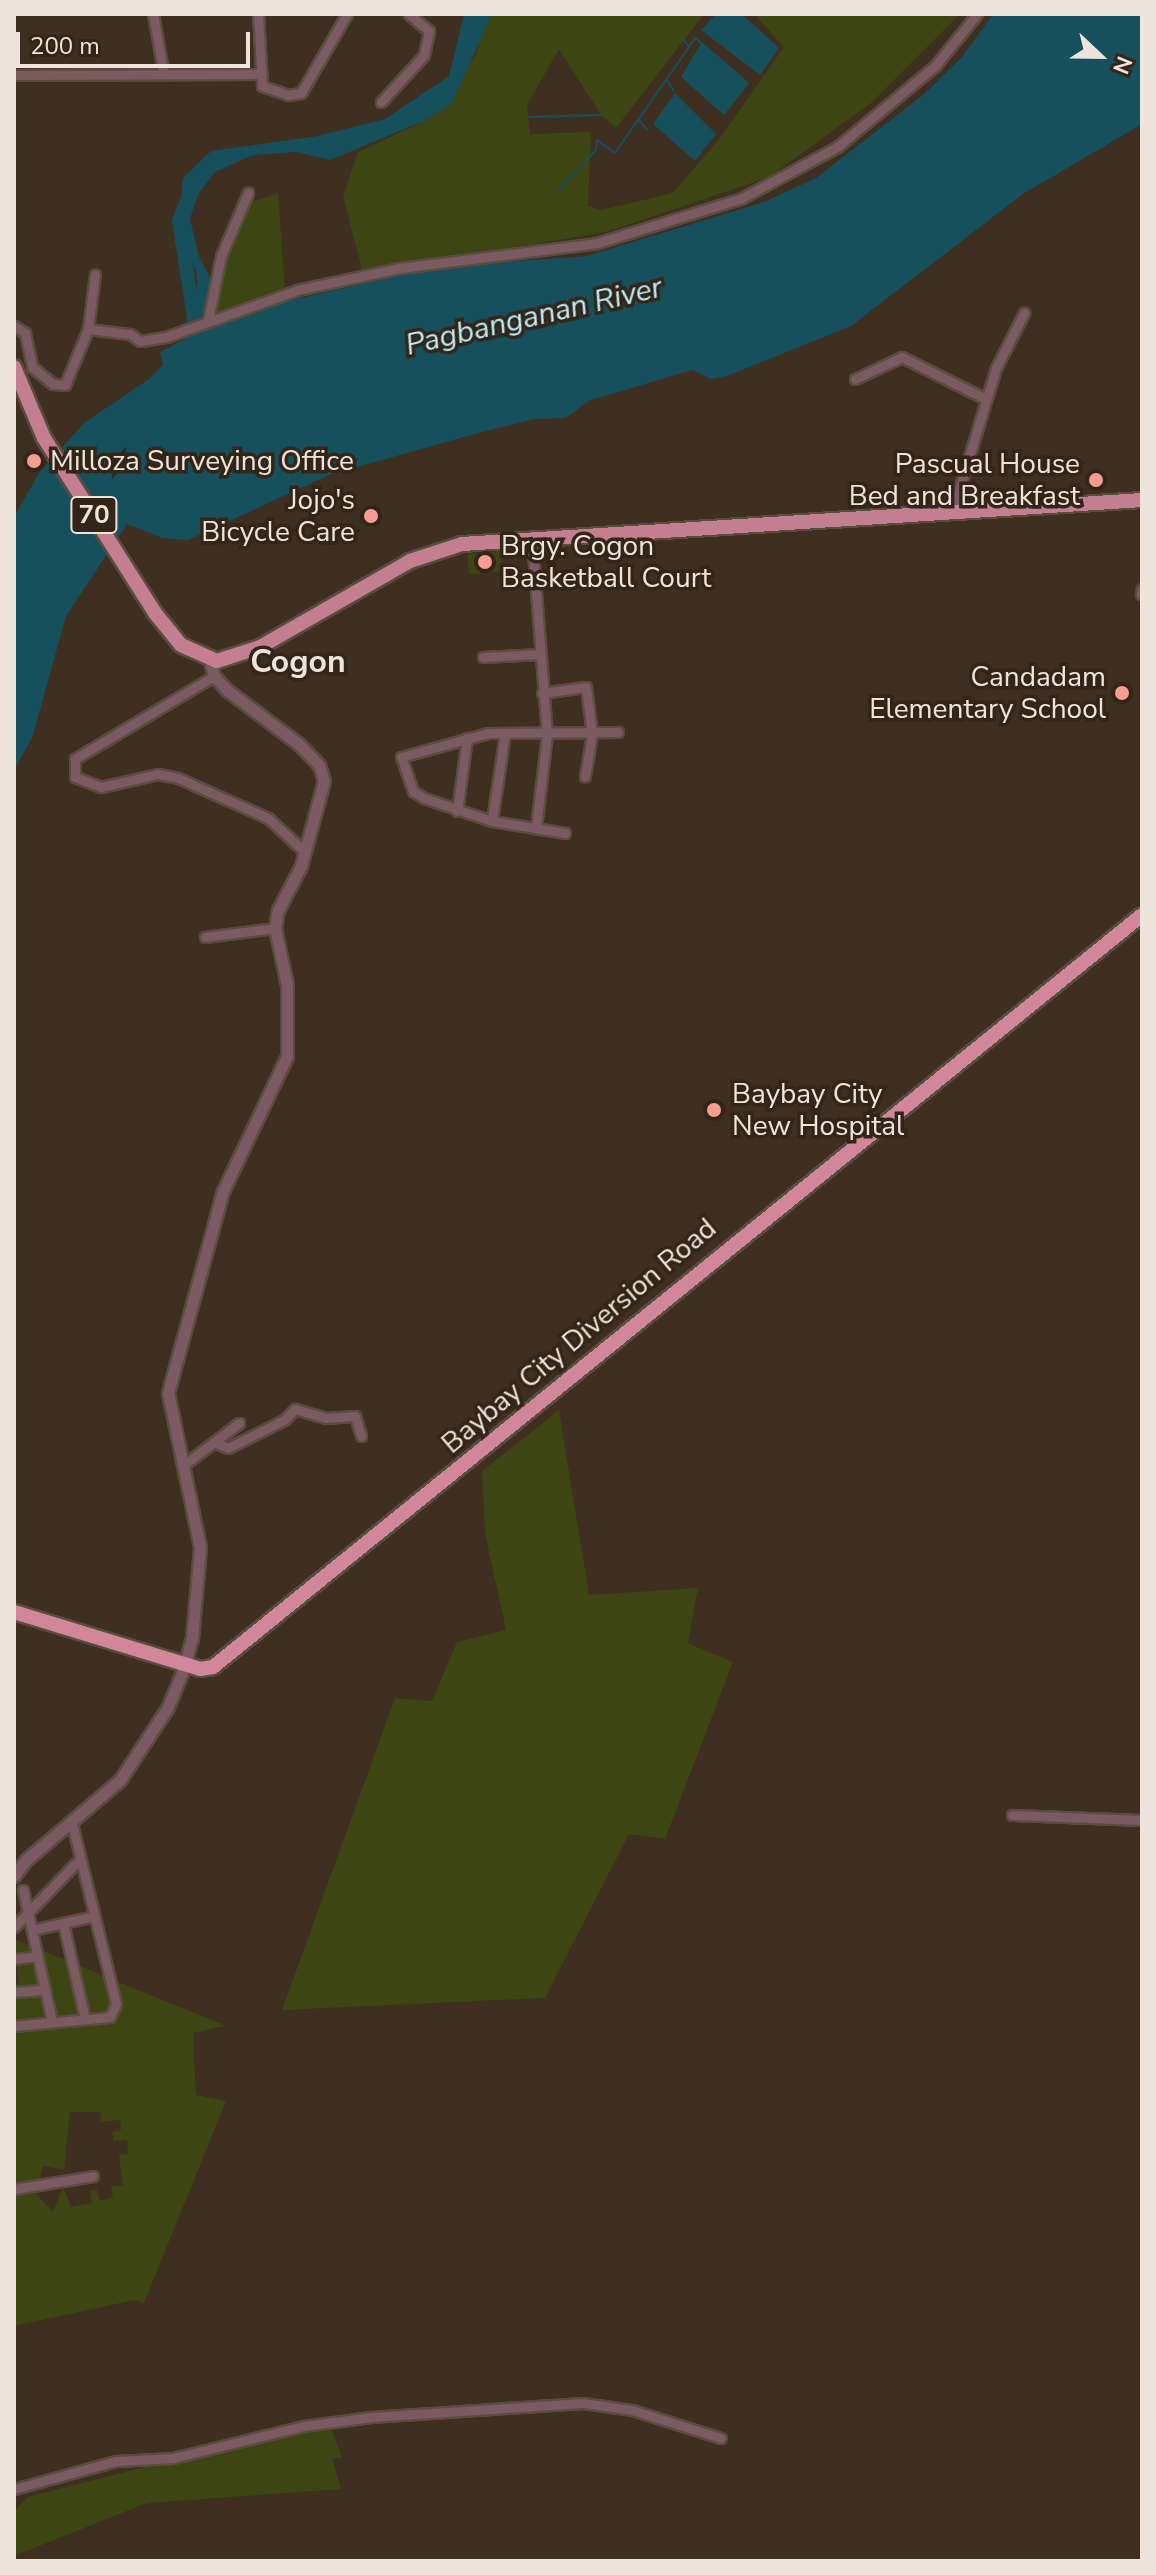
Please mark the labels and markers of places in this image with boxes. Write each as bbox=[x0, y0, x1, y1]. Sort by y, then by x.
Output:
place label: Milloza Surveying Office bbox=[50, 444, 354, 478]
place label: Pascual House Bed and Breakfast bbox=[849, 447, 1080, 513]
marker: Milloza Surveying Office bbox=[25, 452, 43, 470]
marker: Pascual House Bed and Breakfast bbox=[1087, 471, 1105, 489]
place label: Jojo's Bicycle Care bbox=[201, 483, 355, 549]
marker: Jojo's Bicycle Care bbox=[362, 507, 380, 525]
place label: Brgy. Cogon Basketball Court bbox=[501, 529, 711, 595]
marker: Brgy. Cogon Basketball Court bbox=[476, 553, 494, 571]
place label: Candadam Elementary School bbox=[869, 660, 1106, 726]
marker: Candadam Elementary School bbox=[1113, 684, 1131, 702]
place label: Baybay City New Hospital bbox=[732, 1077, 904, 1143]
marker: Baybay City New Hospital bbox=[703, 1099, 725, 1121]

